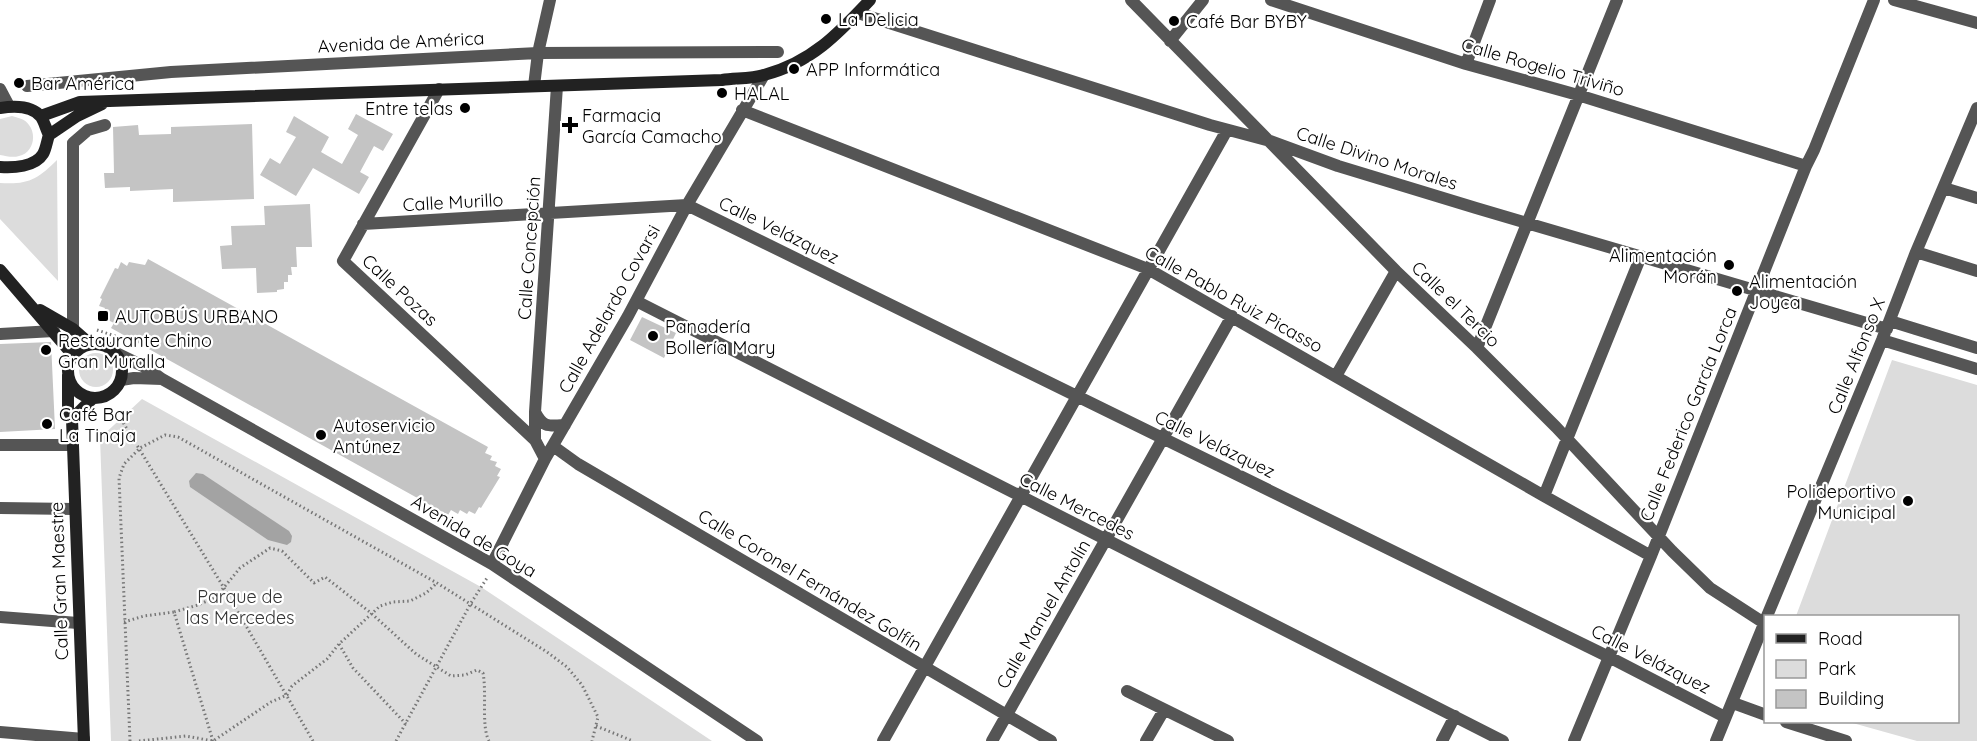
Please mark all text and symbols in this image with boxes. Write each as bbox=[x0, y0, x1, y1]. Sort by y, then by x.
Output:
place label: La Delicia bbox=[838, 8, 919, 31]
place label: Café Bar BYBY bbox=[1186, 10, 1307, 33]
marker: La Delicia bbox=[819, 12, 833, 26]
marker: Café Bar BYBY bbox=[1167, 14, 1181, 28]
street label: Avenida de América bbox=[317, 26, 485, 58]
street label: Calle Rogelio Triviño bbox=[1459, 33, 1627, 101]
place label: APP Informática bbox=[806, 58, 940, 81]
marker: APP Informática bbox=[787, 62, 801, 76]
place label: Bar América bbox=[31, 72, 135, 95]
marker: Bar América bbox=[12, 76, 26, 90]
place label: HALAL bbox=[734, 82, 790, 105]
marker: HALAL bbox=[715, 86, 729, 100]
place label: Entre telas bbox=[365, 97, 453, 120]
marker: Entre telas bbox=[458, 101, 472, 115]
place label: Farmacia García Camacho bbox=[582, 104, 722, 148]
marker: Farmacia García Camacho bbox=[563, 118, 577, 132]
street label: Calle Divino Morales bbox=[1293, 121, 1461, 195]
street label: Calle Concepción bbox=[513, 176, 545, 320]
street label: Calle Murillo bbox=[402, 188, 504, 216]
street label: Calle Velázquez bbox=[715, 191, 843, 269]
street label: Calle Adelardo Covarsi bbox=[553, 221, 665, 397]
street label: Calle Pablo Ruiz Picasso bbox=[1141, 240, 1327, 358]
place label: Alimentación Morán bbox=[1609, 244, 1717, 288]
street label: Calle Pozas bbox=[357, 249, 443, 331]
street label: Calle el Tercio bbox=[1407, 256, 1505, 352]
marker: Alimentación Morán bbox=[1722, 258, 1736, 272]
place label: Alimentación Joyca bbox=[1749, 270, 1857, 314]
marker: Alimentación Joyca bbox=[1730, 284, 1744, 298]
street label: Calle Alfonso X bbox=[1822, 294, 1890, 418]
street label: Calle Federico García Lorca bbox=[1634, 303, 1742, 525]
place label: AUTOBÚS URBANO bbox=[115, 305, 278, 328]
marker: AUTOBÚS URBANO bbox=[96, 309, 110, 323]
place label: Panadería Bollería Mary bbox=[665, 315, 775, 359]
place label: Restaurante Chino Gran Muralla bbox=[58, 329, 212, 373]
marker: Panadería Bollería Mary bbox=[646, 329, 660, 343]
marker: Restaurante Chino Gran Muralla bbox=[39, 343, 53, 357]
place label: Café Bar La Tinaja bbox=[59, 403, 136, 447]
street label: Calle Velázquez bbox=[1151, 405, 1279, 483]
place label: Autoservicio Antúnez bbox=[333, 414, 435, 458]
marker: Café Bar La Tinaja bbox=[40, 417, 54, 431]
marker: Autoservicio Antúnez bbox=[314, 428, 328, 442]
street label: Calle Mercedes bbox=[1015, 467, 1139, 545]
place label: Polideportivo Municipal bbox=[1787, 480, 1896, 524]
street label: Avenida de Goya bbox=[407, 490, 541, 582]
marker: Polideportivo Municipal bbox=[1901, 494, 1915, 508]
street label: Calle Gran Maestre bbox=[45, 501, 73, 661]
street label: Calle Coronel Fernández Golfín bbox=[694, 504, 926, 656]
street label: Calle Manuel Antolín bbox=[991, 535, 1095, 693]
park label: Parque de las Mercedes bbox=[185, 585, 295, 629]
legend bbox=[1764, 615, 1959, 723]
street label: Calle Velázquez bbox=[1587, 619, 1715, 699]
text: Road bbox=[1818, 627, 1863, 650]
text: Park bbox=[1818, 657, 1856, 680]
text: Building bbox=[1818, 687, 1884, 710]

